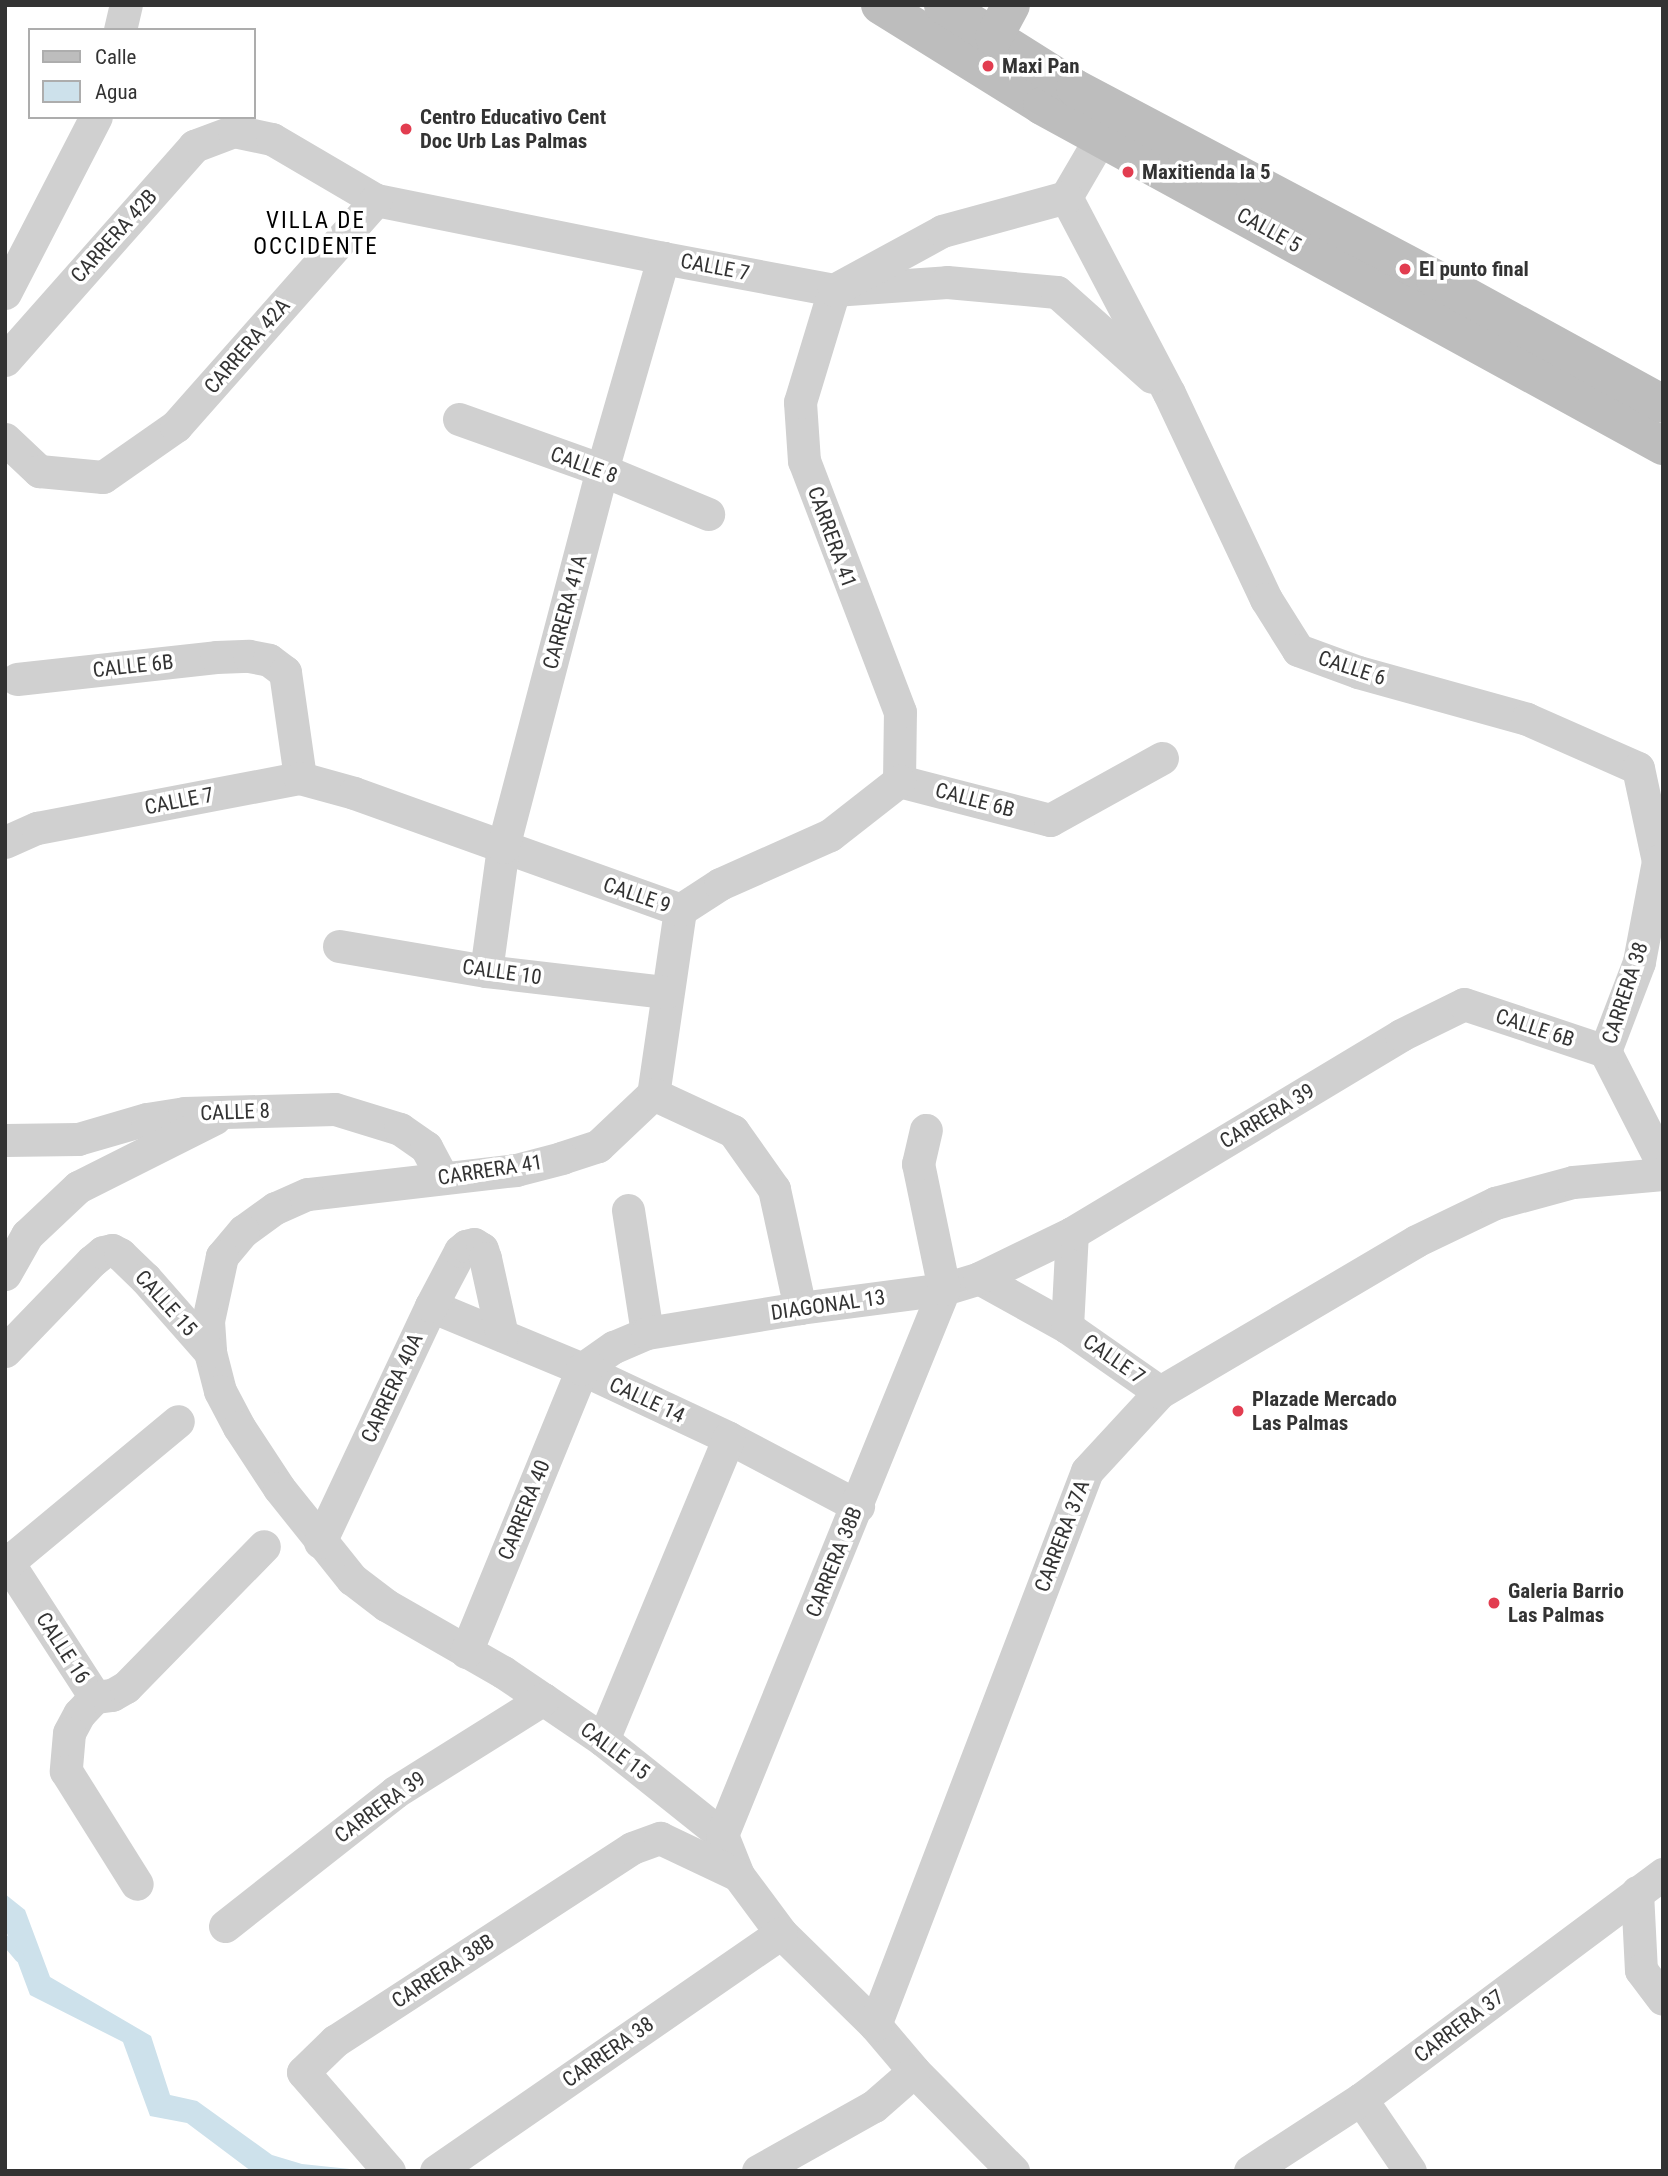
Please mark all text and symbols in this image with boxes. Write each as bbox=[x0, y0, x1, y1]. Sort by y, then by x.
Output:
legend bbox=[28, 28, 256, 119]
text: Calle bbox=[95, 45, 136, 69]
place label: Maxi Pan bbox=[1002, 53, 1079, 79]
marker: Maxi Pan bbox=[980, 58, 996, 74]
text: Agua bbox=[95, 80, 138, 104]
place label: Centro Educativo Cent Doc Urb Las Palmas bbox=[420, 104, 606, 154]
marker: Centro Educativo Cent Doc Urb Las Palmas bbox=[398, 121, 414, 137]
place label: Maxitienda la 5 bbox=[1142, 159, 1271, 185]
marker: Maxitienda la 5 bbox=[1120, 164, 1136, 180]
street label: CARRERA 42B bbox=[65, 184, 163, 288]
street label: CALLE 5 bbox=[1232, 202, 1306, 258]
district label: VILLA DE OCCIDENTE bbox=[254, 207, 378, 261]
street label: CALLE 7 bbox=[678, 248, 752, 286]
place label: El punto final bbox=[1419, 256, 1529, 282]
marker: El punto final bbox=[1397, 261, 1413, 277]
street label: CARRERA 42A bbox=[199, 293, 295, 399]
street label: CALLE 8 bbox=[547, 441, 621, 489]
street label: CARRERA 41 bbox=[802, 483, 862, 591]
street label: CARRERA 41A bbox=[538, 552, 592, 672]
street label: CALLE 6 bbox=[1315, 645, 1389, 691]
street label: CALLE 6B bbox=[91, 649, 175, 683]
street label: CALLE 6B bbox=[933, 777, 1017, 823]
street label: CALLE 7 bbox=[142, 782, 216, 820]
street label: CALLE 9 bbox=[600, 872, 674, 918]
street label: CARRERA 38 bbox=[1597, 939, 1653, 1047]
street label: CALLE 10 bbox=[461, 954, 543, 990]
street label: CALLE 6B bbox=[1493, 1003, 1577, 1053]
street label: CARRERA 39 bbox=[1215, 1078, 1319, 1154]
street label: CALLE 8 bbox=[200, 1098, 270, 1126]
street label: CARRERA 41 bbox=[436, 1149, 544, 1191]
street label: CALLE 15 bbox=[130, 1265, 202, 1341]
street label: DIAGONAL 13 bbox=[769, 1284, 887, 1326]
street label: CARRERA 40A bbox=[356, 1329, 428, 1447]
street label: CALLE 7 bbox=[1078, 1329, 1150, 1389]
street label: CALLE 14 bbox=[605, 1372, 689, 1428]
place label: Plazade Mercado Las Palmas bbox=[1252, 1386, 1397, 1436]
marker: Plazade Mercado Las Palmas bbox=[1230, 1403, 1246, 1419]
street label: CARRERA 40 bbox=[493, 1456, 555, 1564]
street label: CARRERA 37A bbox=[1029, 1477, 1095, 1595]
street label: CARRERA 38B bbox=[800, 1503, 868, 1621]
place label: Galeria Barrio Las Palmas bbox=[1508, 1578, 1624, 1628]
marker: Galeria Barrio Las Palmas bbox=[1486, 1595, 1502, 1611]
street label: CALLE 16 bbox=[31, 1608, 95, 1688]
street label: CALLE 15 bbox=[575, 1717, 655, 1785]
street label: CARRERA 39 bbox=[330, 1766, 430, 1848]
street label: CARRERA 38B bbox=[387, 1929, 499, 2013]
street label: CARRERA 37 bbox=[1409, 1984, 1509, 2068]
street label: CARRERA 38 bbox=[558, 2011, 658, 2093]

